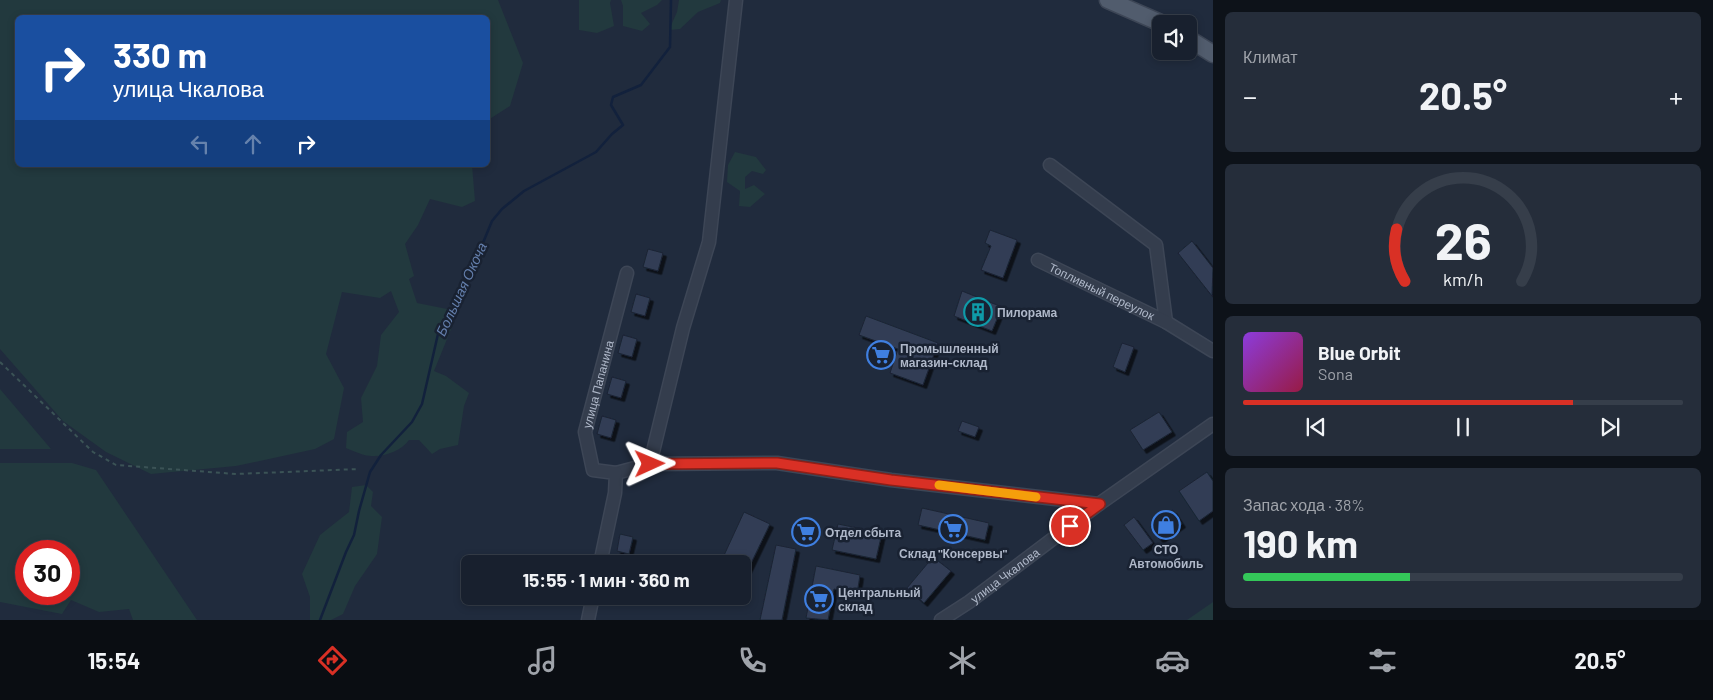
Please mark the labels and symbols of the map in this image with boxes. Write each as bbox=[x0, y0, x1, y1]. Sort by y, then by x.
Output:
water label: Большая Окоча bbox=[432, 239, 490, 338]
street label: Топливный переулок bbox=[1047, 260, 1158, 323]
building icon: Пилорама bbox=[963, 297, 993, 327]
place label: Пилорама bbox=[997, 305, 1058, 320]
street label: улица Папанина bbox=[579, 338, 616, 430]
supermarket icon: Промышленный магазин-склад bbox=[866, 340, 896, 370]
place label: Промышленный магазин-склад bbox=[900, 341, 999, 370]
position arrow bbox=[623, 437, 675, 489]
pin bbox=[1049, 505, 1091, 547]
shop icon: СТО Автомобиль bbox=[1151, 510, 1181, 540]
supermarket icon: Склад "Консервы" bbox=[938, 514, 968, 544]
supermarket icon: Отдел сбыта bbox=[791, 517, 821, 547]
place label: Отдел сбыта bbox=[825, 525, 901, 540]
speed limit sign: 30 bbox=[15, 540, 80, 605]
place label: СТО Автомобиль bbox=[1129, 542, 1203, 570]
street label: улица Чкалова bbox=[968, 545, 1042, 606]
place label: Склад "Консервы" bbox=[899, 546, 1008, 561]
supermarket icon: Центральный склад bbox=[804, 584, 834, 614]
place label: Центральный склад bbox=[838, 585, 921, 614]

